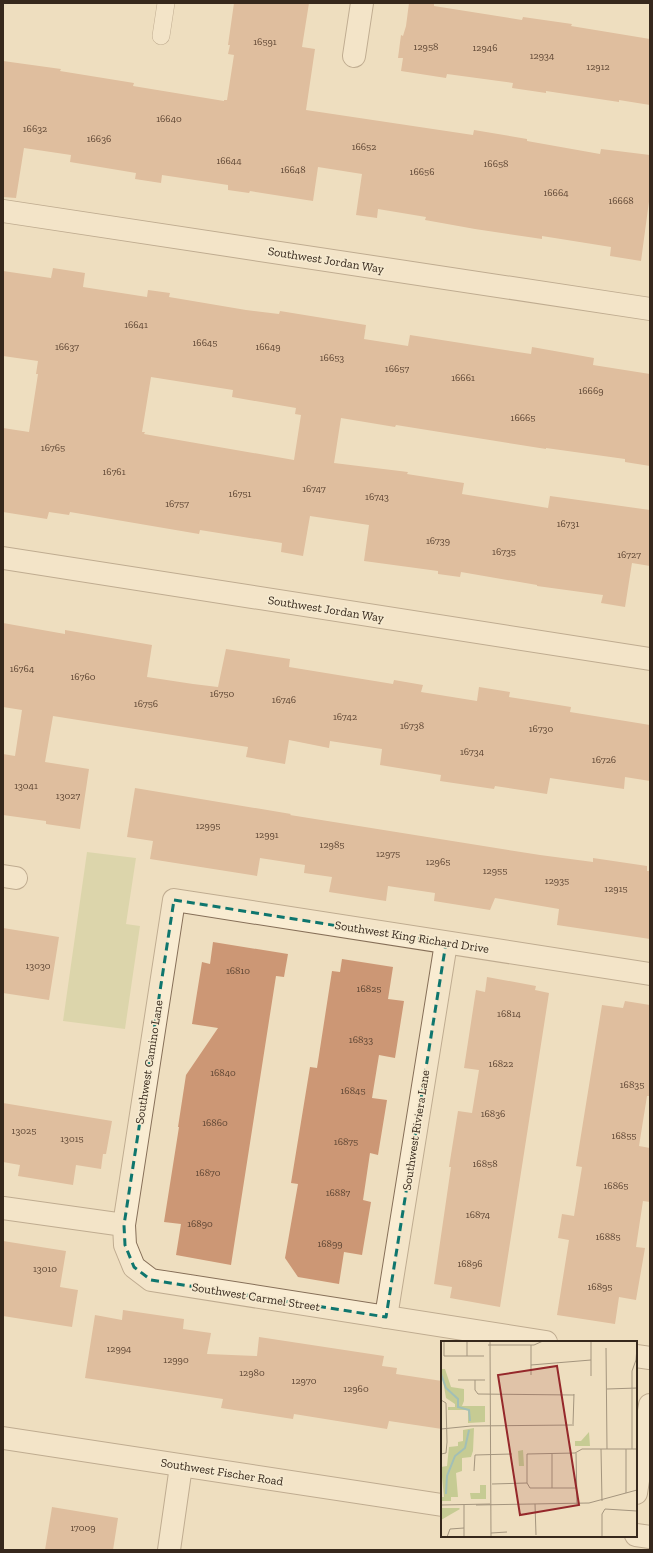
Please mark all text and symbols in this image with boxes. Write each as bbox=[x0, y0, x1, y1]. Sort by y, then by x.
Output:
house number: 16591 bbox=[253, 36, 277, 48]
house number: 12958 bbox=[414, 41, 438, 53]
house number: 12946 bbox=[472, 42, 498, 54]
house number: 12934 bbox=[530, 50, 555, 62]
house number: 12912 bbox=[586, 61, 610, 73]
house number: 16640 bbox=[156, 113, 182, 125]
house number: 16632 bbox=[23, 123, 47, 135]
house number: 16636 bbox=[87, 133, 111, 145]
house number: 16652 bbox=[352, 141, 376, 153]
house number: 16644 bbox=[216, 155, 242, 167]
house number: 16658 bbox=[484, 158, 508, 170]
house number: 16648 bbox=[280, 164, 306, 176]
house number: 16656 bbox=[410, 166, 434, 178]
house number: 16664 bbox=[543, 187, 569, 199]
house number: 16668 bbox=[608, 195, 634, 207]
street label: Southwest Jordan Way bbox=[267, 244, 386, 276]
house number: 16641 bbox=[124, 319, 148, 331]
house number: 16645 bbox=[193, 337, 217, 349]
house number: 16637 bbox=[55, 341, 79, 353]
house number: 16649 bbox=[255, 341, 281, 353]
house number: 16653 bbox=[320, 352, 344, 364]
house number: 16657 bbox=[385, 363, 409, 375]
house number: 16661 bbox=[451, 372, 475, 384]
house number: 16669 bbox=[578, 385, 604, 397]
house number: 16665 bbox=[511, 412, 535, 424]
house number: 16765 bbox=[41, 442, 65, 454]
house number: 16761 bbox=[102, 466, 126, 478]
house number: 16747 bbox=[302, 483, 326, 495]
house number: 16751 bbox=[229, 488, 252, 500]
house number: 16743 bbox=[365, 491, 389, 503]
house number: 16757 bbox=[165, 498, 189, 510]
house number: 16731 bbox=[557, 518, 579, 530]
house number: 16739 bbox=[426, 535, 450, 547]
house number: 16735 bbox=[492, 546, 516, 558]
house number: 16727 bbox=[617, 549, 641, 561]
street label: Southwest Jordan Way bbox=[267, 593, 386, 625]
house number: 16764 bbox=[10, 663, 35, 675]
house number: 16760 bbox=[71, 671, 96, 683]
house number: 16750 bbox=[210, 688, 235, 700]
house number: 16746 bbox=[272, 694, 296, 706]
house number: 16756 bbox=[134, 698, 158, 710]
house number: 16742 bbox=[333, 711, 357, 723]
house number: 16738 bbox=[400, 720, 424, 732]
house number: 16730 bbox=[529, 723, 553, 735]
house number: 16734 bbox=[460, 746, 485, 758]
house number: 16726 bbox=[592, 754, 616, 766]
house number: 13041 bbox=[14, 780, 38, 792]
house number: 13027 bbox=[56, 790, 80, 802]
house number: 12995 bbox=[196, 820, 220, 832]
house number: 12991 bbox=[255, 829, 279, 841]
house number: 12985 bbox=[320, 839, 344, 851]
house number: 12975 bbox=[376, 848, 400, 860]
house number: 12965 bbox=[426, 856, 450, 868]
house number: 12955 bbox=[483, 865, 507, 877]
house number: 12935 bbox=[545, 875, 569, 887]
house number: 12915 bbox=[604, 883, 628, 895]
street label: Southwest King Richard Drive bbox=[334, 918, 490, 956]
house number: 13030 bbox=[25, 960, 51, 972]
house number: 16810 bbox=[226, 965, 250, 977]
house number: 16825 bbox=[357, 983, 381, 995]
street label: Southwest Camino Lane bbox=[132, 999, 166, 1125]
house number: 16814 bbox=[497, 1008, 521, 1020]
house number: 16833 bbox=[349, 1034, 373, 1046]
house number: 16822 bbox=[489, 1058, 513, 1070]
house number: 16840 bbox=[210, 1067, 236, 1079]
street label: Southwest Riviera Lane bbox=[400, 1069, 432, 1191]
house number: 16835 bbox=[620, 1079, 644, 1091]
house number: 16845 bbox=[340, 1085, 366, 1097]
house number: 16836 bbox=[481, 1108, 505, 1120]
house number: 16860 bbox=[202, 1117, 228, 1129]
house number: 13025 bbox=[12, 1125, 36, 1137]
house number: 16855 bbox=[612, 1130, 636, 1142]
house number: 13015 bbox=[60, 1133, 84, 1145]
house number: 16875 bbox=[334, 1136, 358, 1148]
house number: 16858 bbox=[472, 1158, 498, 1170]
house number: 16870 bbox=[195, 1167, 221, 1179]
house number: 16865 bbox=[604, 1180, 628, 1192]
house number: 16887 bbox=[326, 1187, 351, 1199]
house number: 16874 bbox=[466, 1209, 491, 1221]
house number: 16890 bbox=[187, 1218, 213, 1230]
house number: 16885 bbox=[595, 1231, 621, 1243]
house number: 16899 bbox=[317, 1238, 343, 1250]
house number: 16896 bbox=[457, 1258, 483, 1270]
house number: 13010 bbox=[33, 1263, 57, 1275]
street label: Southwest Carmel Street bbox=[191, 1280, 322, 1314]
house number: 16895 bbox=[588, 1281, 612, 1293]
inset map bbox=[441, 1341, 637, 1537]
house number: 12994 bbox=[106, 1343, 132, 1355]
house number: 12990 bbox=[163, 1354, 189, 1366]
house number: 12980 bbox=[239, 1367, 265, 1379]
house number: 12970 bbox=[292, 1375, 317, 1387]
house number: 12960 bbox=[343, 1383, 369, 1395]
street label: Southwest Fischer Road bbox=[160, 1455, 285, 1489]
house number: 17009 bbox=[70, 1522, 96, 1534]

